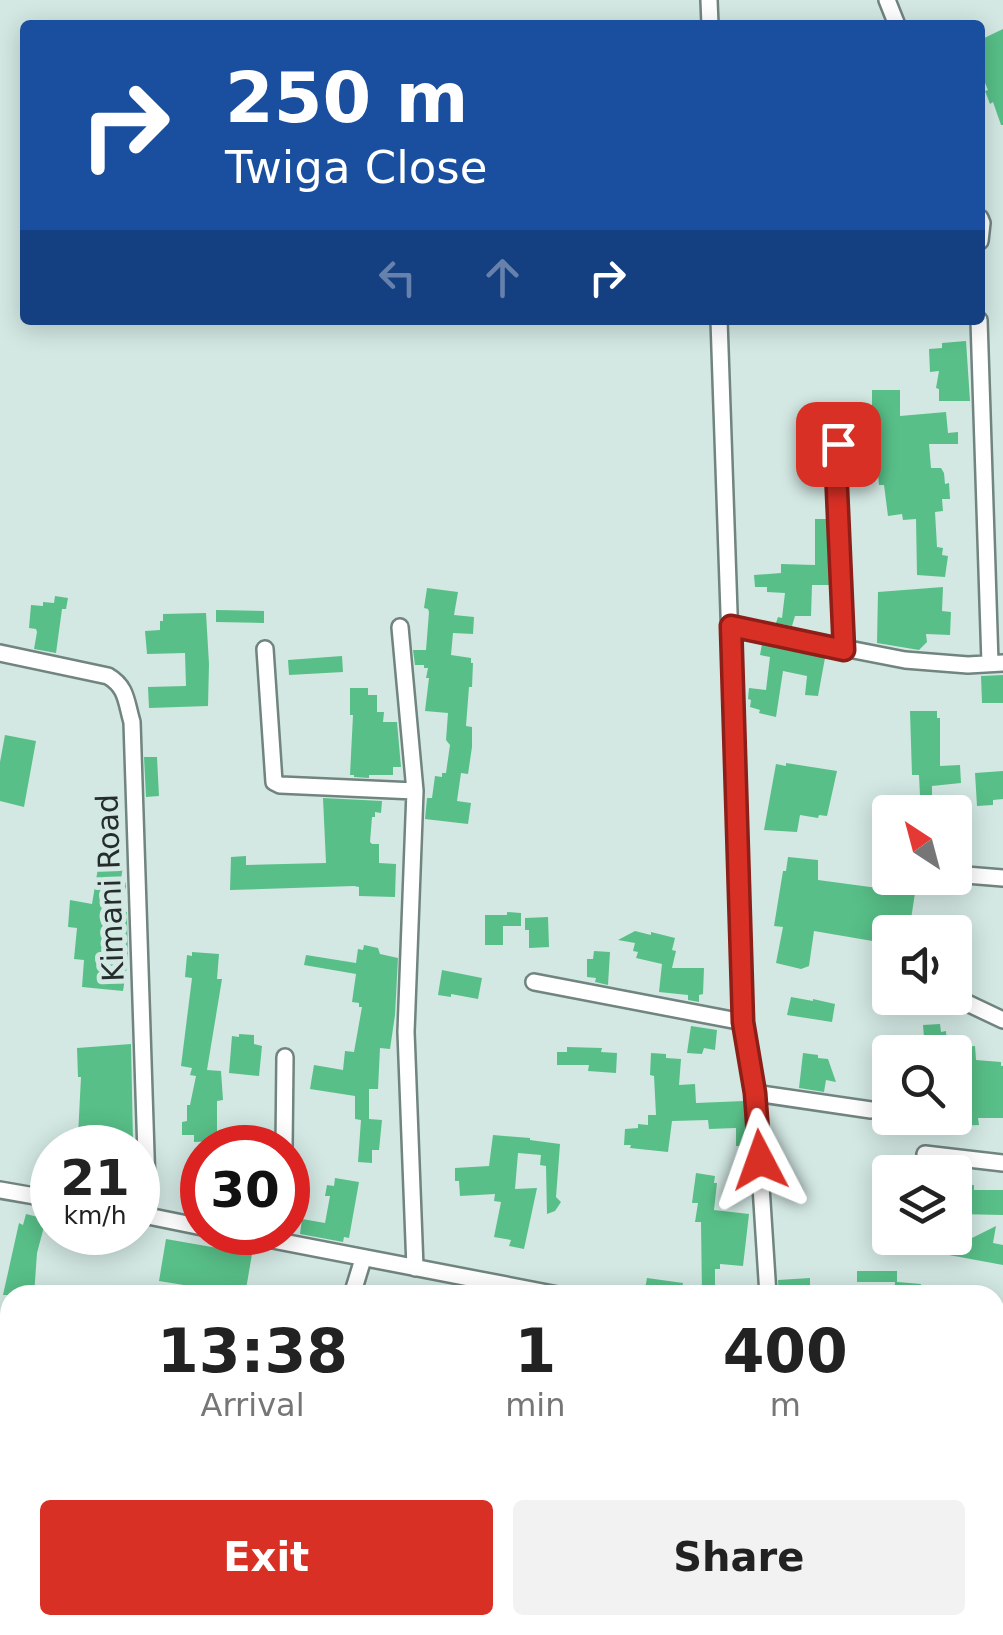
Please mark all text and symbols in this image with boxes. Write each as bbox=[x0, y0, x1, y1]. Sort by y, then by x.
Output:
text: 250 m bbox=[225, 57, 468, 139]
icon: right bbox=[60, 60, 190, 190]
text: Twiga Close bbox=[225, 141, 487, 194]
icon: left bbox=[370, 250, 425, 305]
icon: ahead bbox=[475, 250, 530, 305]
icon: right bbox=[580, 250, 635, 305]
pin bbox=[796, 402, 881, 487]
icon: arrive bbox=[811, 417, 866, 472]
street label: Kimani Road bbox=[89, 794, 131, 982]
north arrow bbox=[872, 795, 972, 895]
map controls bbox=[872, 795, 972, 1255]
button: sound bbox=[872, 915, 972, 1015]
button: search bbox=[872, 1035, 972, 1135]
position arrow bbox=[708, 1108, 812, 1212]
speed limit sign: 30 bbox=[180, 1125, 310, 1255]
text: 21 bbox=[60, 1149, 130, 1207]
button: layers bbox=[872, 1155, 972, 1255]
text: km/h bbox=[63, 1201, 127, 1230]
text: 13:38 bbox=[157, 1316, 348, 1386]
text: 1 bbox=[514, 1316, 556, 1386]
text: 400 bbox=[723, 1316, 848, 1386]
text: Arrival bbox=[201, 1386, 305, 1424]
text: min bbox=[505, 1386, 566, 1424]
text: m bbox=[770, 1386, 801, 1424]
button: Exit bbox=[40, 1500, 493, 1615]
button: Share bbox=[513, 1500, 965, 1615]

